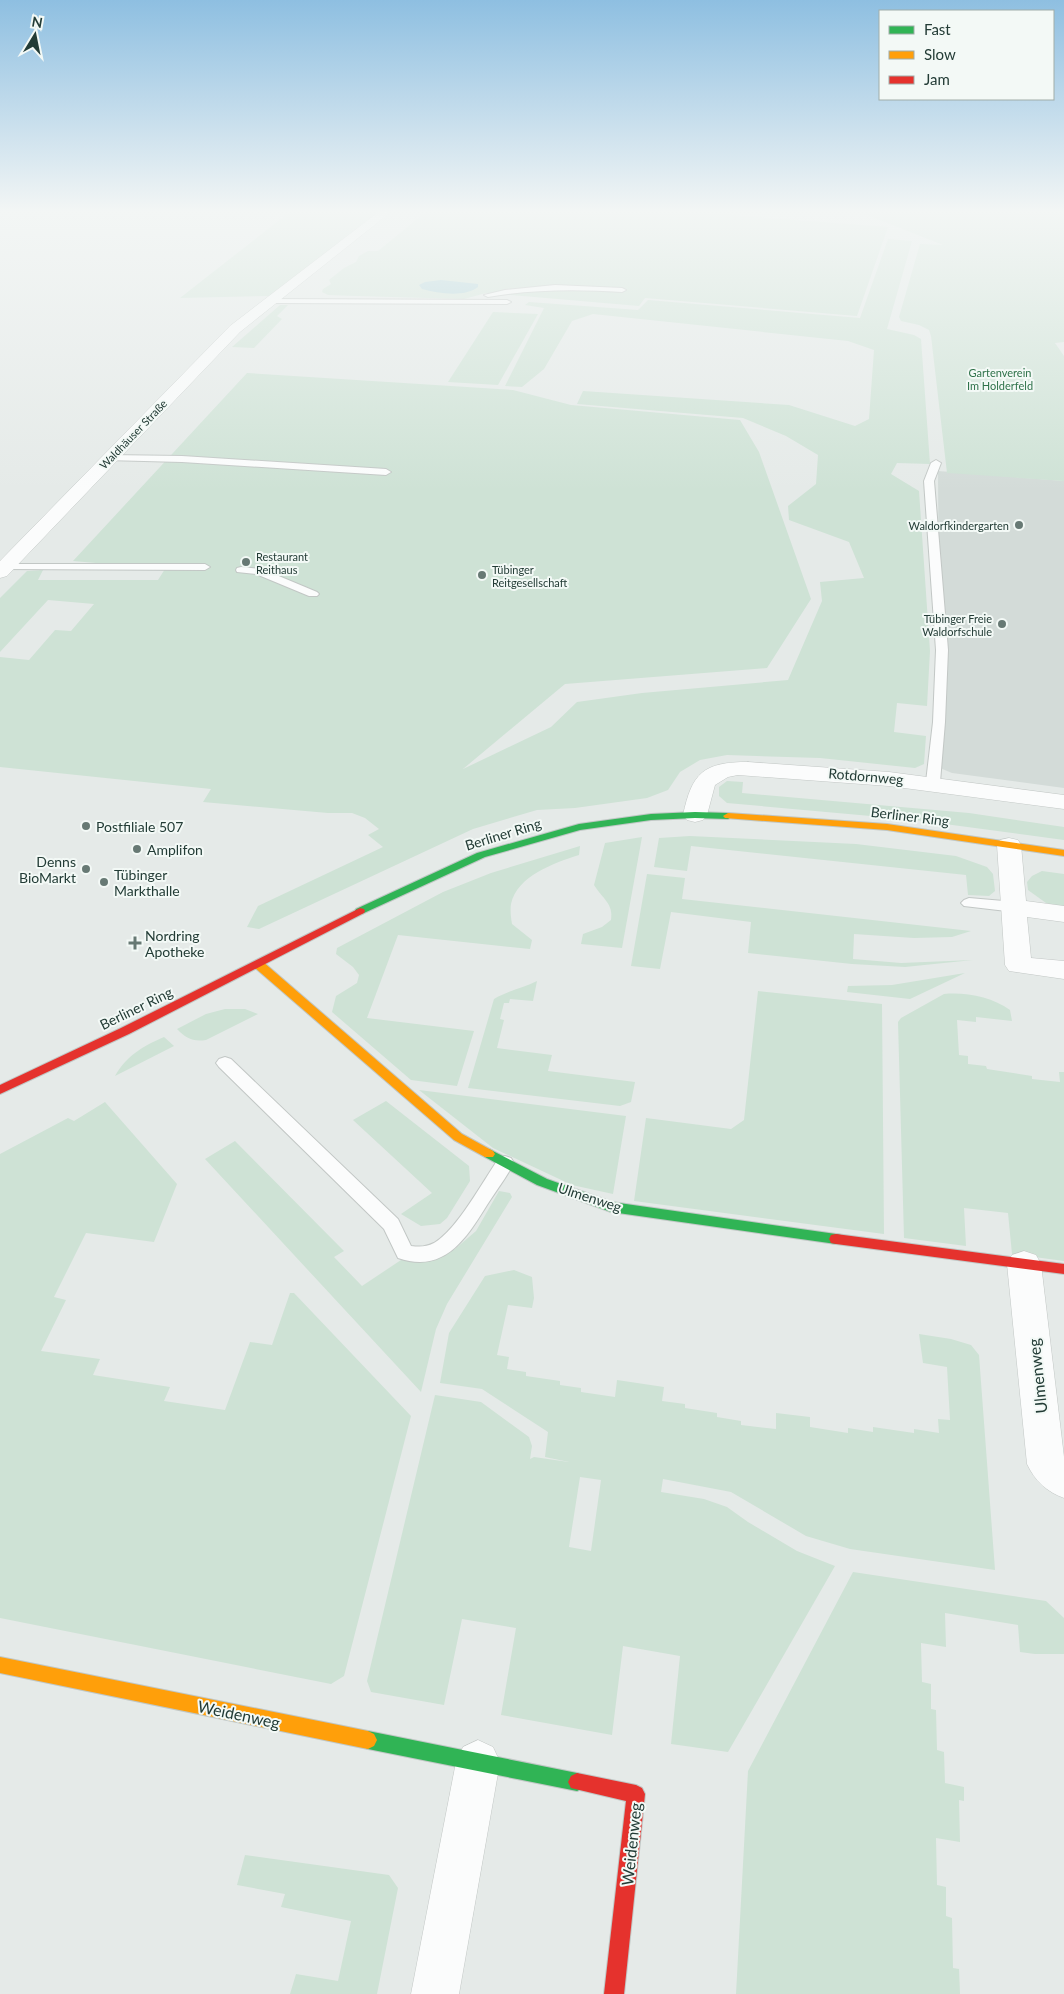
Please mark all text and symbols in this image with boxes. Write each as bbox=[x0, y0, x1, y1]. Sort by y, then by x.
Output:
north arrow bbox=[10, 10, 60, 60]
legend bbox=[879, 10, 1054, 100]
text: N bbox=[31, 12, 44, 31]
text: Fast bbox=[924, 20, 951, 38]
text: Slow bbox=[924, 45, 956, 63]
text: Jam bbox=[924, 70, 950, 88]
park label: Gartenverein Im Holderfeld bbox=[967, 366, 1033, 392]
street label: Waldhäuser Straße bbox=[97, 397, 169, 471]
place label: Waldorfkindergarten bbox=[909, 519, 1009, 532]
marker: Waldorfkindergarten bbox=[1013, 519, 1025, 531]
place label: Restaurant Reithaus bbox=[256, 550, 308, 576]
marker: Restaurant Reithaus bbox=[240, 556, 252, 568]
place label: Tübinger Reitgesellschaft bbox=[492, 563, 568, 589]
marker: Tübinger Reitgesellschaft bbox=[476, 569, 488, 581]
place label: Tübinger Freie Waldorfschule bbox=[922, 612, 992, 638]
marker: Tübinger Freie Waldorfschule bbox=[996, 618, 1008, 630]
street label: Rotdornweg bbox=[828, 764, 904, 788]
street label: Berliner Ring bbox=[870, 803, 950, 829]
street label: Berliner Ring bbox=[463, 814, 543, 854]
place label: Postfiliale 507 bbox=[96, 818, 183, 835]
marker: Postfiliale 507 bbox=[80, 820, 92, 832]
place label: Amplifon bbox=[147, 841, 203, 858]
marker: Amplifon bbox=[131, 843, 143, 855]
place label: Denns BioMarkt bbox=[19, 853, 76, 886]
marker: Denns BioMarkt bbox=[80, 863, 92, 875]
place label: Tübinger Markthalle bbox=[114, 866, 180, 899]
marker: Tübinger Markthalle bbox=[98, 876, 110, 888]
place label: Nordring Apotheke bbox=[145, 927, 204, 960]
marker: Nordring Apotheke bbox=[129, 937, 141, 949]
street label: Berliner Ring bbox=[97, 983, 175, 1033]
street label: Ulmenweg bbox=[556, 1179, 624, 1215]
street label: Ulmenweg bbox=[1024, 1338, 1050, 1414]
street label: Weidenweg bbox=[196, 1696, 282, 1732]
street label: Weidenweg bbox=[617, 1801, 645, 1887]

